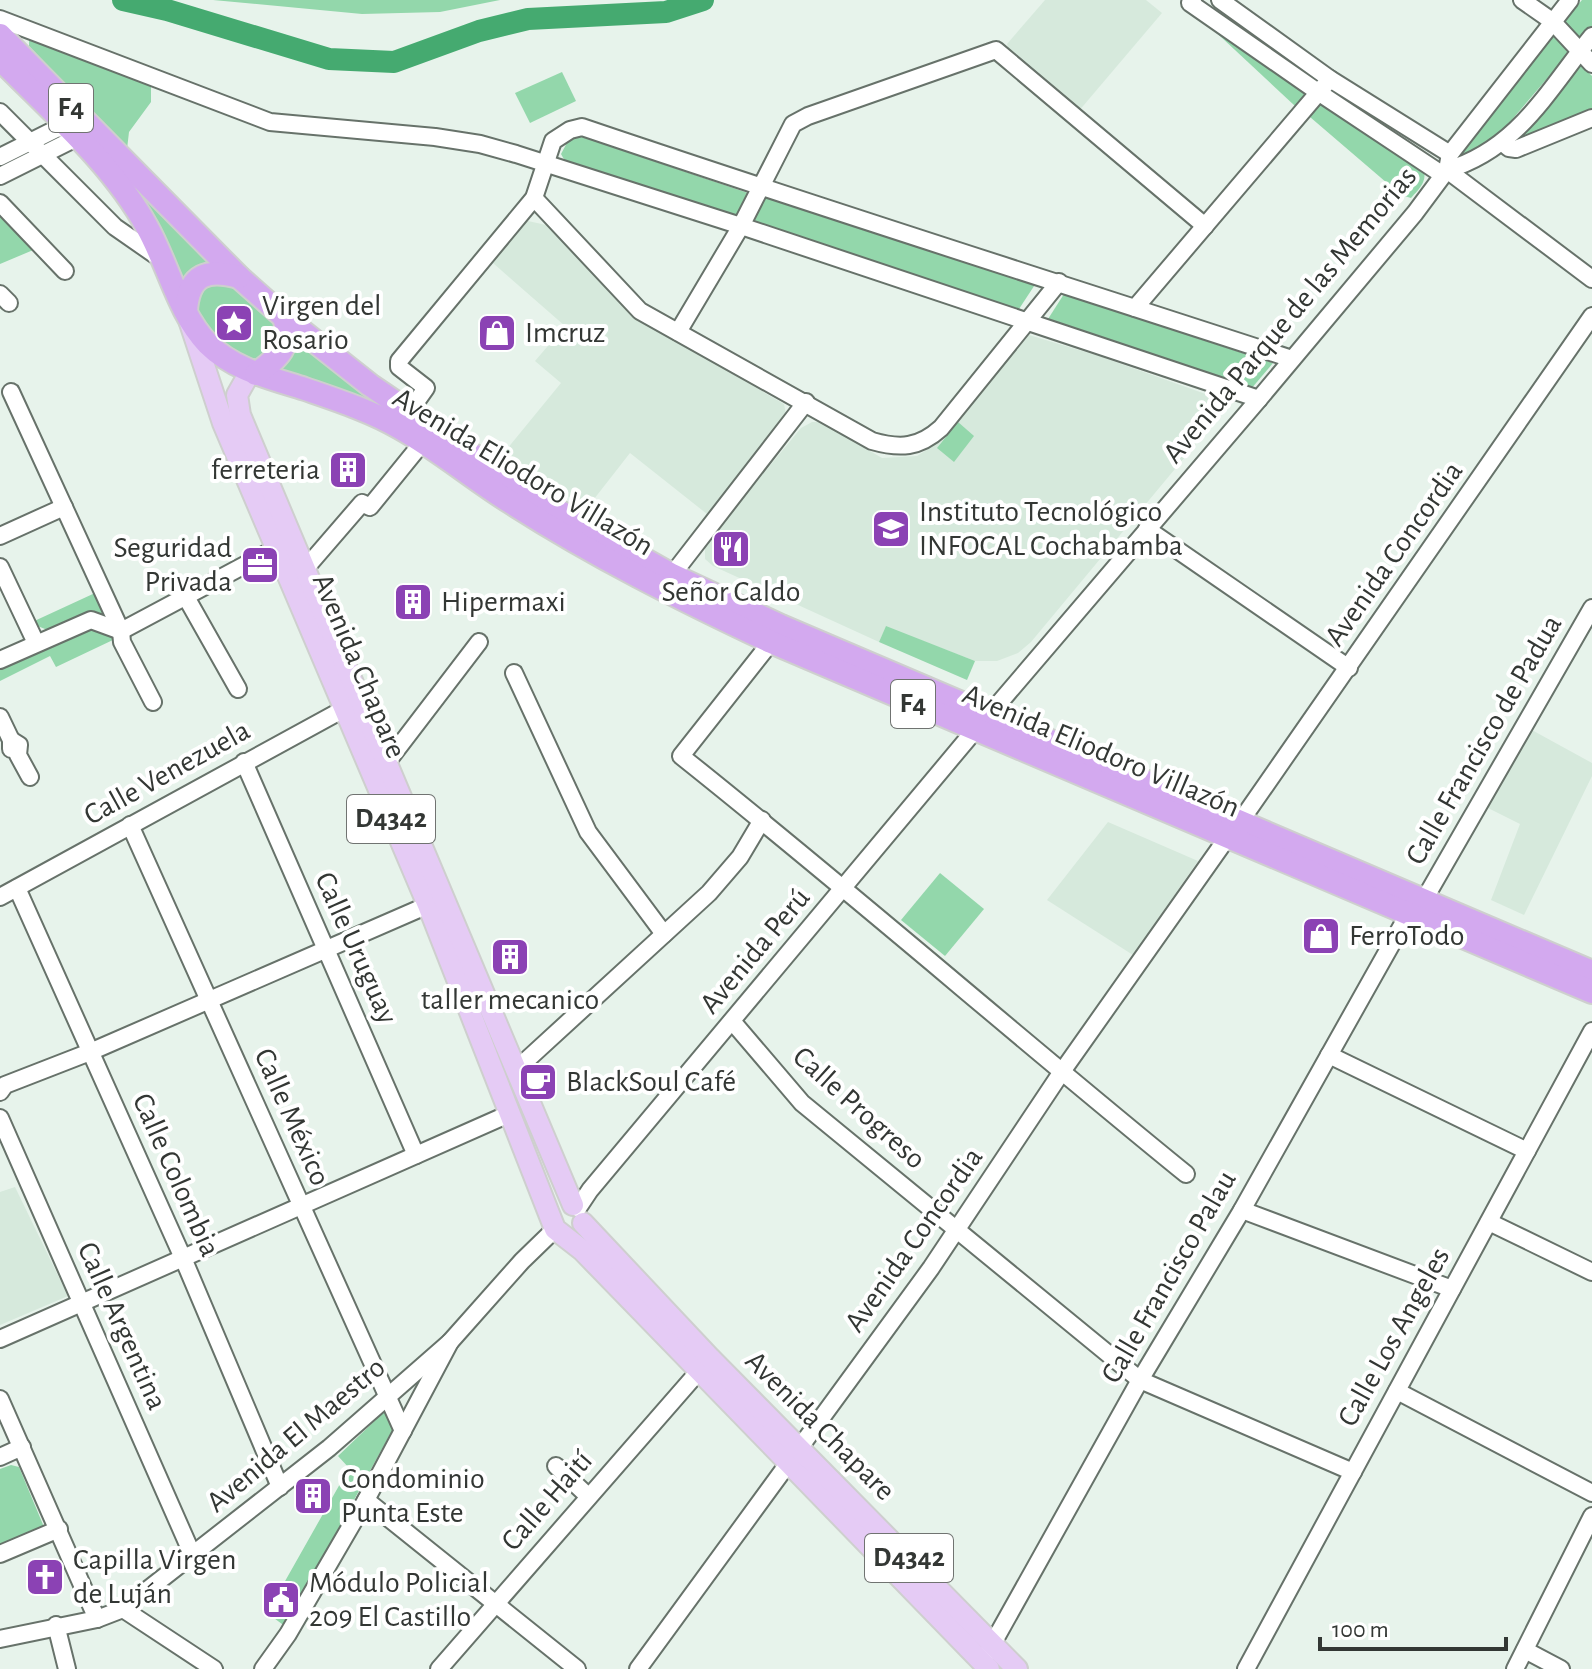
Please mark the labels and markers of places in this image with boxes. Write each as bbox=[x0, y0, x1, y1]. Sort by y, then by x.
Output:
place label: Virgen del Rosario bbox=[262, 291, 382, 355]
place icon: Virgen del Rosario bbox=[213, 302, 255, 344]
shop icon: Imcruz bbox=[476, 312, 518, 354]
place label: Imcruz bbox=[525, 318, 605, 348]
building icon: ferreteria bbox=[327, 449, 369, 491]
place label: ferreteria bbox=[211, 455, 320, 485]
place label: Instituto Tecnológico INFOCAL Cochabamba bbox=[919, 497, 1183, 561]
school or university icon: Instituto Tecnológico INFOCAL Cochabamba bbox=[870, 508, 912, 550]
restaurant icon: Señor Caldo bbox=[710, 528, 752, 570]
place label: Seguridad Privada bbox=[113, 533, 232, 597]
office icon: Seguridad Privada bbox=[239, 544, 281, 586]
place label: Señor Caldo bbox=[661, 577, 801, 607]
building icon: Hipermaxi bbox=[392, 581, 434, 623]
place label: Hipermaxi bbox=[441, 587, 566, 617]
shop icon: FerroTodo bbox=[1300, 915, 1342, 957]
place label: FerroTodo bbox=[1349, 921, 1465, 951]
building icon: taller mecanico bbox=[489, 936, 531, 978]
place label: taller mecanico bbox=[421, 985, 599, 1015]
cafe icon: BlackSoul Café bbox=[517, 1061, 559, 1103]
place label: BlackSoul Café bbox=[566, 1067, 736, 1097]
place label: Condominio Punta Este bbox=[341, 1464, 485, 1528]
building icon: Condominio Punta Este bbox=[292, 1475, 334, 1517]
place label: Capilla Virgen de Luján bbox=[73, 1545, 236, 1609]
church icon: Capilla Virgen de Luján bbox=[24, 1556, 66, 1598]
place label: Módulo Policial 209 El Castillo bbox=[309, 1568, 489, 1632]
public building icon: Módulo Policial 209 El Castillo bbox=[260, 1579, 302, 1621]

